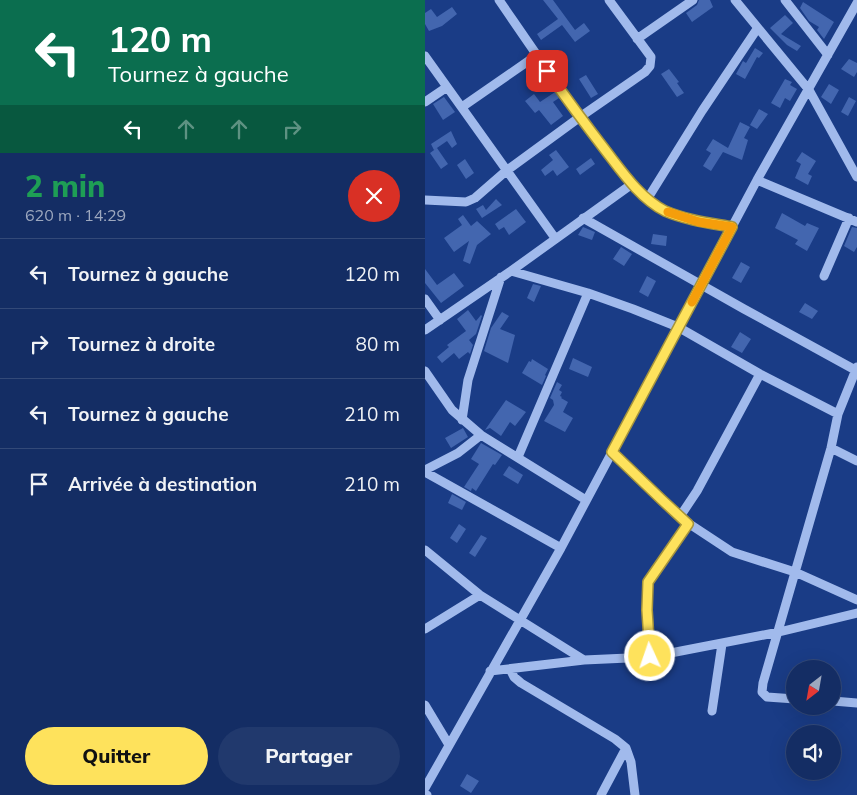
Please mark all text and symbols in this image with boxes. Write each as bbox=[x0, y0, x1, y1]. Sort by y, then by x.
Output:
text: 120 m bbox=[108, 17, 212, 61]
icon: left bbox=[25, 20, 90, 85]
pin bbox=[526, 50, 568, 92]
icon: arrive bbox=[533, 57, 561, 85]
text: Tournez à gauche bbox=[108, 60, 289, 88]
icon: left bbox=[119, 115, 147, 143]
icon: ahead bbox=[172, 115, 200, 143]
icon: ahead bbox=[225, 115, 253, 143]
icon: right bbox=[278, 115, 306, 143]
text: 2 min bbox=[25, 167, 105, 205]
button: close bbox=[348, 170, 400, 222]
text: 620 m · 14:29 bbox=[25, 205, 126, 225]
icon: left bbox=[25, 260, 53, 288]
text: Tournez à gauche bbox=[68, 262, 229, 286]
text: 120 m bbox=[344, 262, 400, 286]
icon: right bbox=[25, 330, 53, 358]
text: Tournez à droite bbox=[68, 332, 215, 356]
text: 80 m bbox=[356, 332, 400, 356]
icon: left bbox=[25, 400, 53, 428]
text: Tournez à gauche bbox=[68, 402, 229, 426]
text: 210 m bbox=[344, 402, 400, 426]
icon: arrive bbox=[25, 470, 53, 498]
text: Arrivée à destination bbox=[68, 472, 257, 496]
text: 210 m bbox=[344, 472, 400, 496]
position arrow bbox=[623, 629, 675, 681]
north arrow bbox=[786, 660, 841, 715]
map controls bbox=[786, 660, 841, 780]
button: sound bbox=[786, 725, 841, 780]
button: Quitter bbox=[25, 727, 208, 785]
button: Partager bbox=[218, 727, 400, 785]

